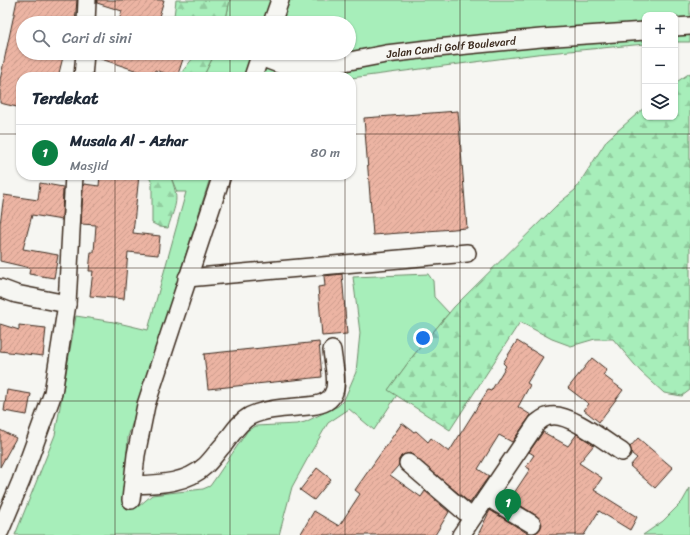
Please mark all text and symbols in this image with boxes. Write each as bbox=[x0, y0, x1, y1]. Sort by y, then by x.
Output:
map controls bbox=[642, 12, 678, 120]
button: + bbox=[642, 12, 678, 48]
search box bbox=[16, 16, 356, 60]
text: Cari di sini bbox=[62, 25, 132, 51]
icon: search bbox=[30, 27, 52, 49]
street label: Jalan Candi Golf Boulevard bbox=[385, 31, 518, 64]
button: − bbox=[642, 48, 678, 84]
text: Terdekat bbox=[32, 83, 98, 113]
button: layers bbox=[642, 84, 678, 120]
text: Musala Al - Azhar bbox=[70, 128, 188, 154]
text: 1 bbox=[42, 141, 48, 164]
text: 80 m bbox=[311, 141, 340, 164]
text: Masjid bbox=[70, 154, 108, 177]
your location bbox=[413, 328, 433, 348]
pin: 1 bbox=[495, 489, 521, 522]

